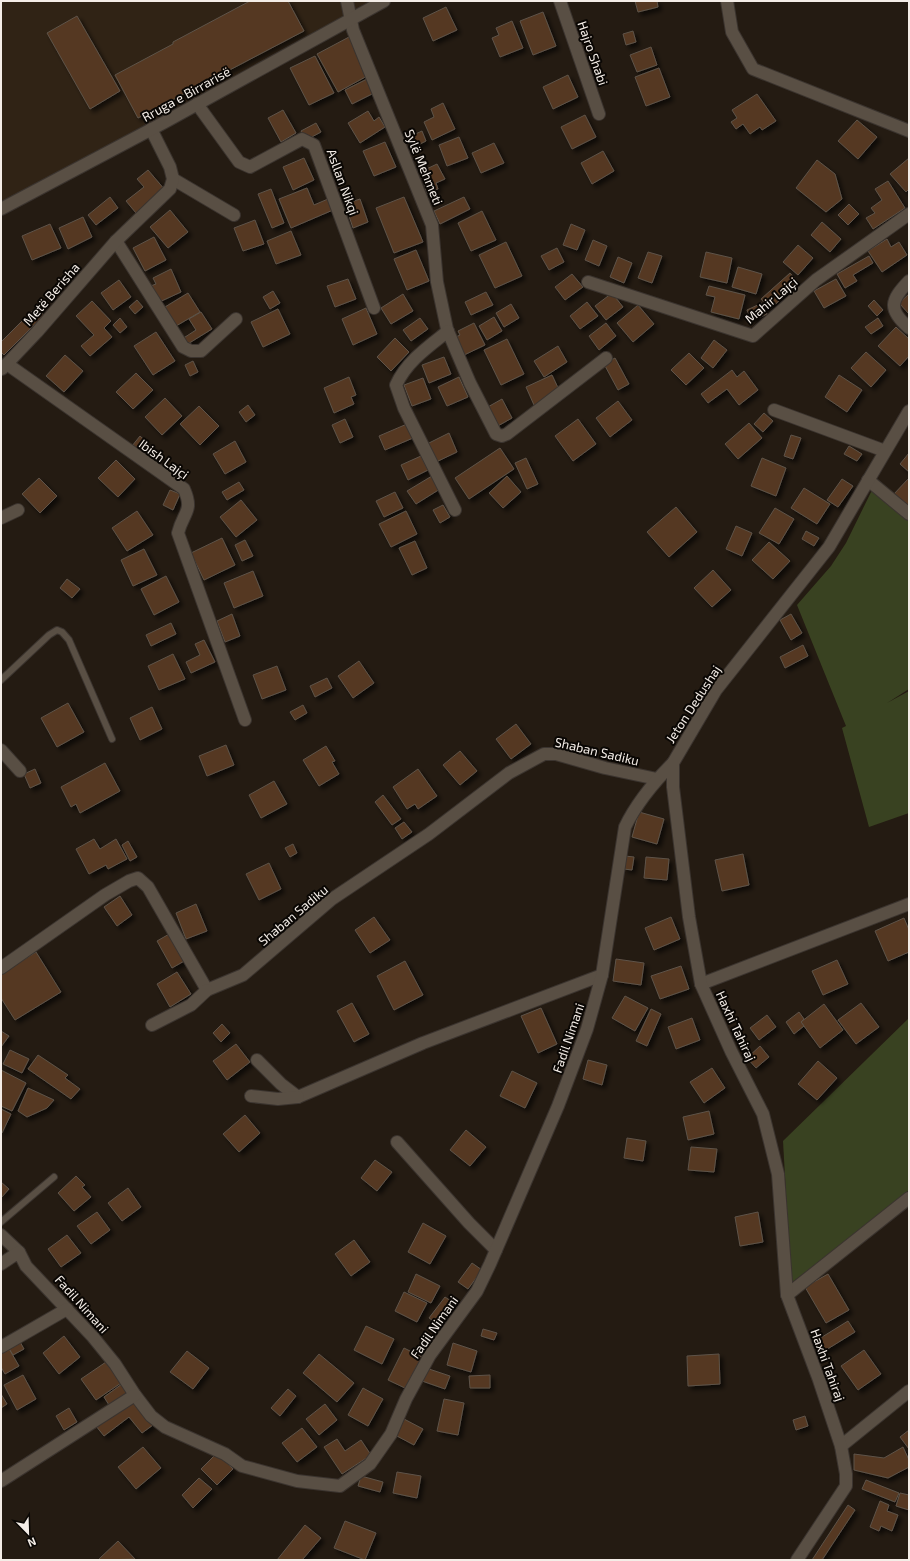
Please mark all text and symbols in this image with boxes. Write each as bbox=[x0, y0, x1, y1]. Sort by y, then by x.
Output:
street label: Hajro Shabi bbox=[575, 19, 611, 87]
street label: Rruga e Birrarisë bbox=[139, 63, 233, 125]
street label: Sylë Mehmeti bbox=[402, 127, 446, 207]
street label: Asllan Nikqi bbox=[324, 147, 362, 217]
street label: Metë Berisha bbox=[19, 259, 83, 329]
street label: Mahir Lajçi bbox=[741, 273, 801, 327]
street label: Ibish Lajçi bbox=[135, 436, 192, 483]
street label: Jeton Dedushaj bbox=[662, 662, 724, 746]
street label: Shaban Sadiku bbox=[553, 734, 641, 768]
street label: Shaban Sadiku bbox=[255, 881, 331, 949]
street label: Haxhi Tahiraj bbox=[713, 988, 759, 1064]
street label: Fadil Nimani bbox=[549, 1001, 587, 1075]
street label: Fadil Nimani bbox=[52, 1272, 112, 1336]
street label: Fadil Nimani bbox=[407, 1293, 461, 1361]
street label: Haxhi Tahiraj bbox=[807, 1327, 849, 1403]
north arrow bbox=[8, 1513, 48, 1553]
text: N bbox=[26, 1535, 38, 1550]

